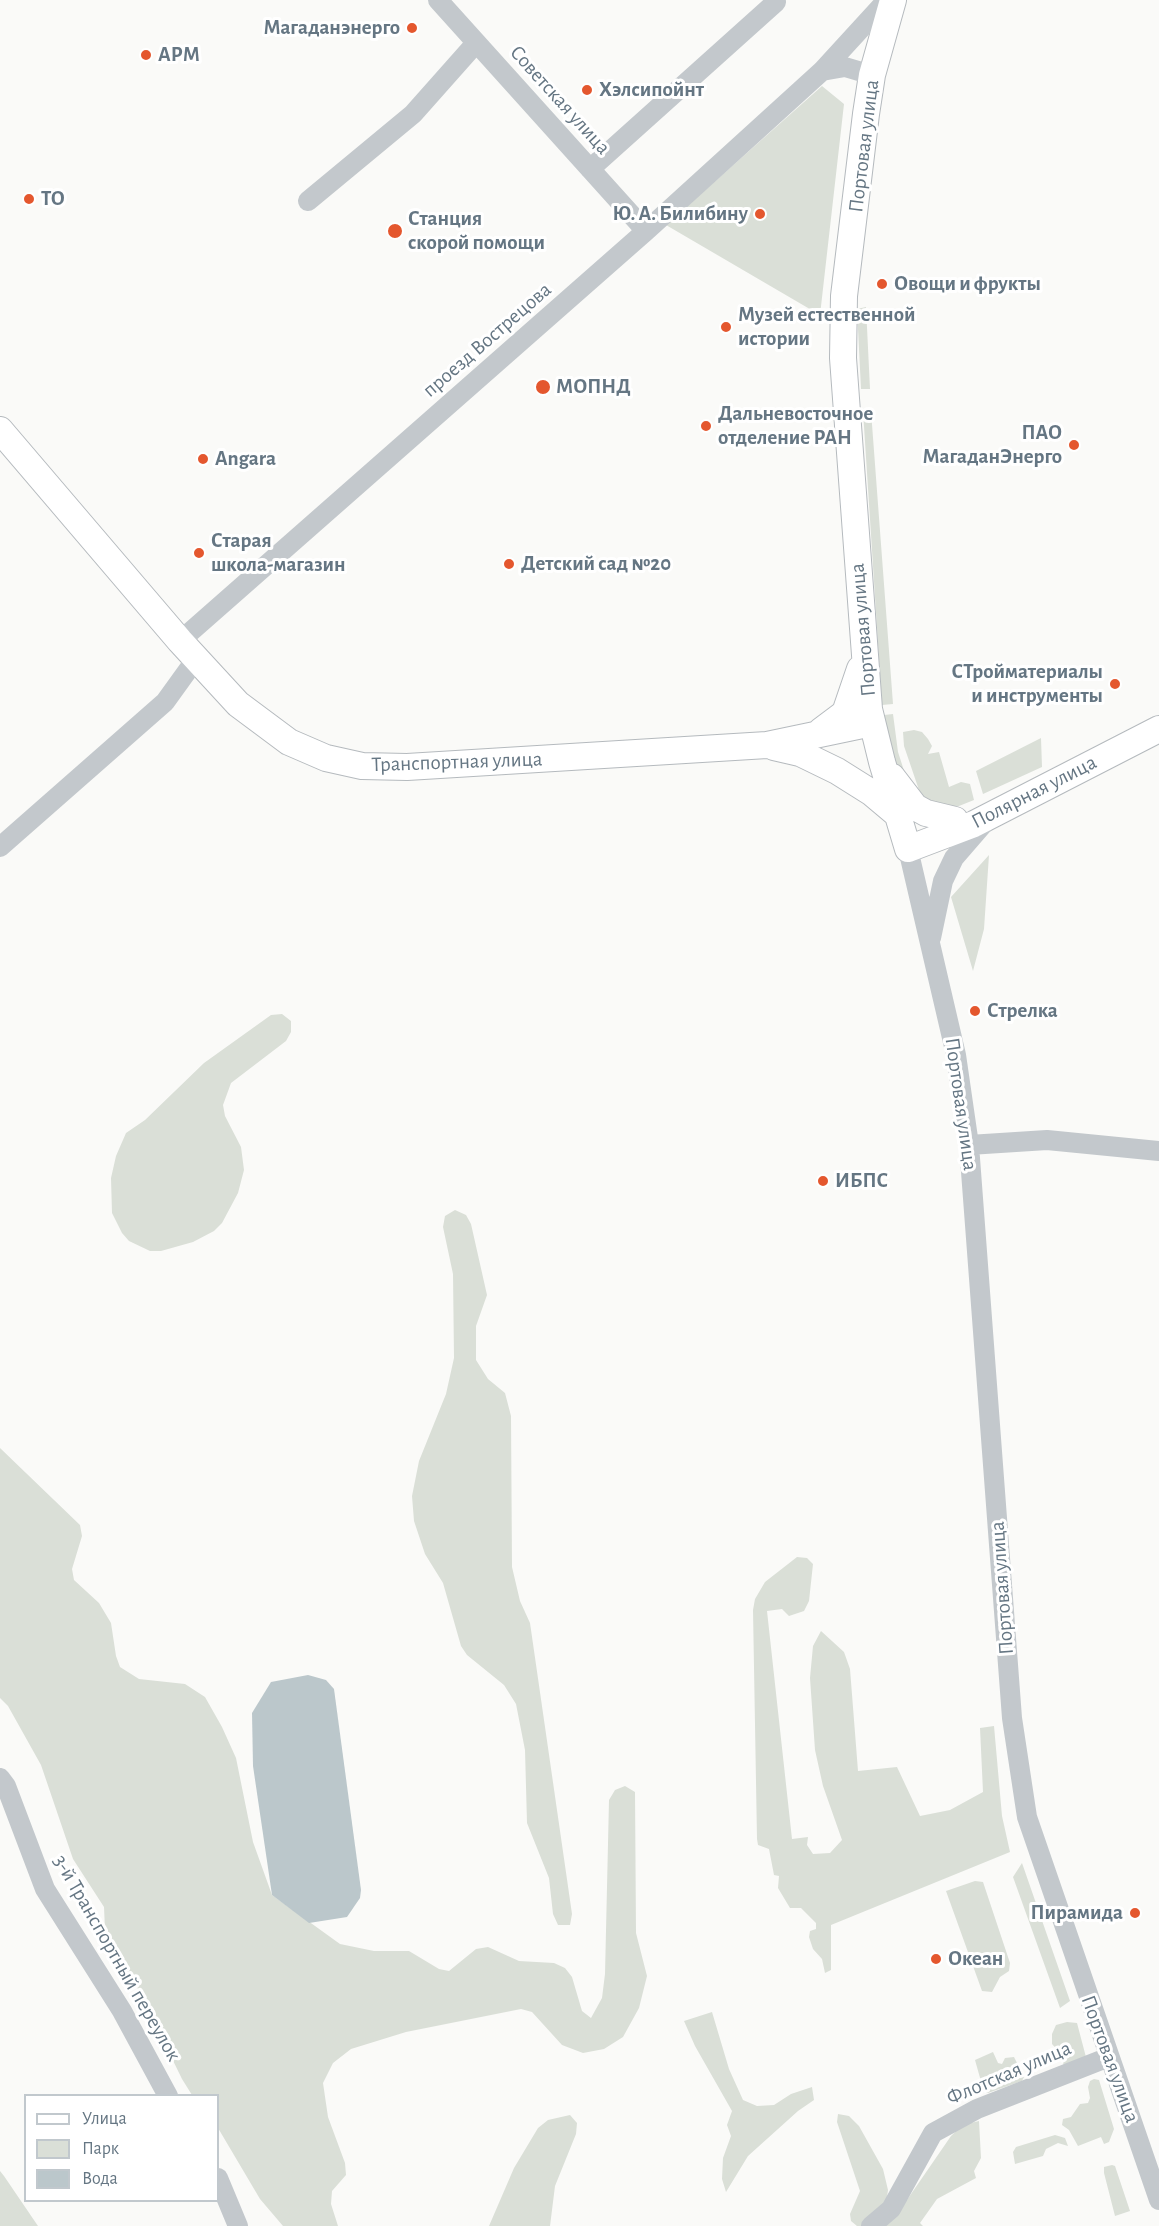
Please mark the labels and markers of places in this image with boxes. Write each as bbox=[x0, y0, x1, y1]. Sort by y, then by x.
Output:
place label: Магаданэнерго bbox=[263, 15, 400, 41]
marker: Магаданэнерго bbox=[405, 21, 419, 35]
place label: АРМ bbox=[158, 42, 200, 68]
marker: АРМ bbox=[139, 48, 153, 62]
place label: Хэлсипойнт bbox=[599, 77, 704, 103]
marker: Хэлсипойнт bbox=[580, 83, 594, 97]
place label: ТО bbox=[41, 186, 65, 212]
marker: ТО bbox=[22, 192, 36, 206]
place label: Ю. А. Билибину bbox=[612, 201, 748, 227]
place label: Станция скорой помощи bbox=[408, 206, 545, 256]
marker: Ю. А. Билибину bbox=[753, 207, 767, 221]
marker: Станция скорой помощи bbox=[386, 222, 404, 240]
place label: Овощи и фрукты bbox=[894, 271, 1041, 297]
marker: Овощи и фрукты bbox=[875, 277, 889, 291]
place label: Музей естественной истории bbox=[738, 302, 915, 352]
marker: Музей естественной истории bbox=[719, 320, 733, 334]
place label: МОПНД bbox=[556, 374, 631, 400]
marker: МОПНД bbox=[534, 378, 552, 396]
place label: Дальневосточное отделение РАН bbox=[718, 401, 873, 451]
marker: Дальневосточное отделение РАН bbox=[699, 419, 713, 433]
place label: ПАО МагаданЭнерго bbox=[923, 420, 1062, 470]
marker: ПАО МагаданЭнерго bbox=[1067, 438, 1081, 452]
place label: Angara bbox=[215, 446, 276, 472]
marker: Angara bbox=[196, 452, 210, 466]
place label: Старая школа-магазин bbox=[211, 528, 346, 578]
marker: Старая школа-магазин bbox=[192, 546, 206, 560]
place label: Детский сад №20 bbox=[521, 551, 671, 577]
marker: Детский сад №20 bbox=[502, 557, 516, 571]
place label: СТройматериалы и инструменты bbox=[952, 659, 1103, 709]
marker: СТройматериалы и инструменты bbox=[1108, 677, 1122, 691]
place label: Стрелка bbox=[987, 998, 1058, 1024]
marker: Стрелка bbox=[968, 1004, 982, 1018]
place label: ИБПС bbox=[835, 1168, 888, 1194]
marker: ИБПС bbox=[816, 1174, 830, 1188]
place label: Пирамида bbox=[1031, 1900, 1123, 1926]
marker: Пирамида bbox=[1128, 1906, 1142, 1920]
place label: Океан bbox=[948, 1946, 1003, 1972]
marker: Океан bbox=[929, 1952, 943, 1966]

